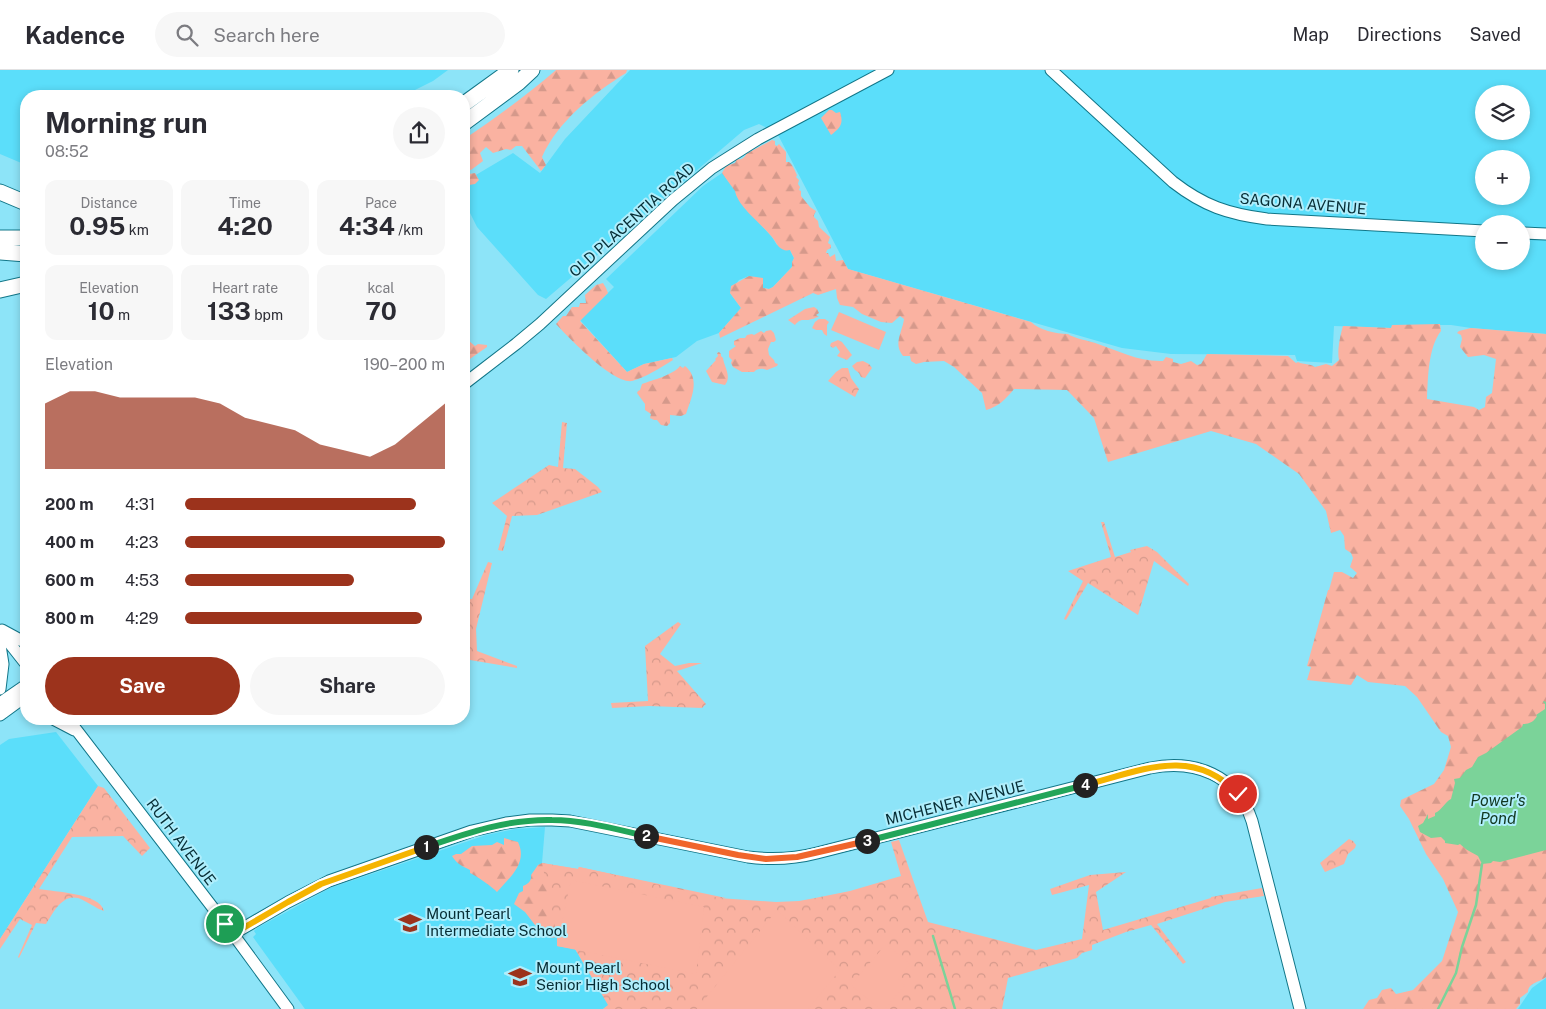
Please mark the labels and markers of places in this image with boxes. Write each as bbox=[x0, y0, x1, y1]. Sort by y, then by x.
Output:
pin: 4 bbox=[1072, 772, 1098, 798]
pin bbox=[1217, 773, 1259, 815]
pin: 2 bbox=[634, 824, 658, 848]
pin: 3 bbox=[854, 828, 880, 854]
pin: 1 bbox=[414, 834, 438, 860]
pin bbox=[204, 903, 246, 945]
place label: Mount Pearl Intermediate School bbox=[426, 905, 567, 939]
school or university icon: Mount Pearl Intermediate School bbox=[397, 910, 423, 936]
place label: Mount Pearl Senior High School bbox=[536, 959, 670, 993]
school or university icon: Mount Pearl Senior High School bbox=[507, 964, 533, 990]

